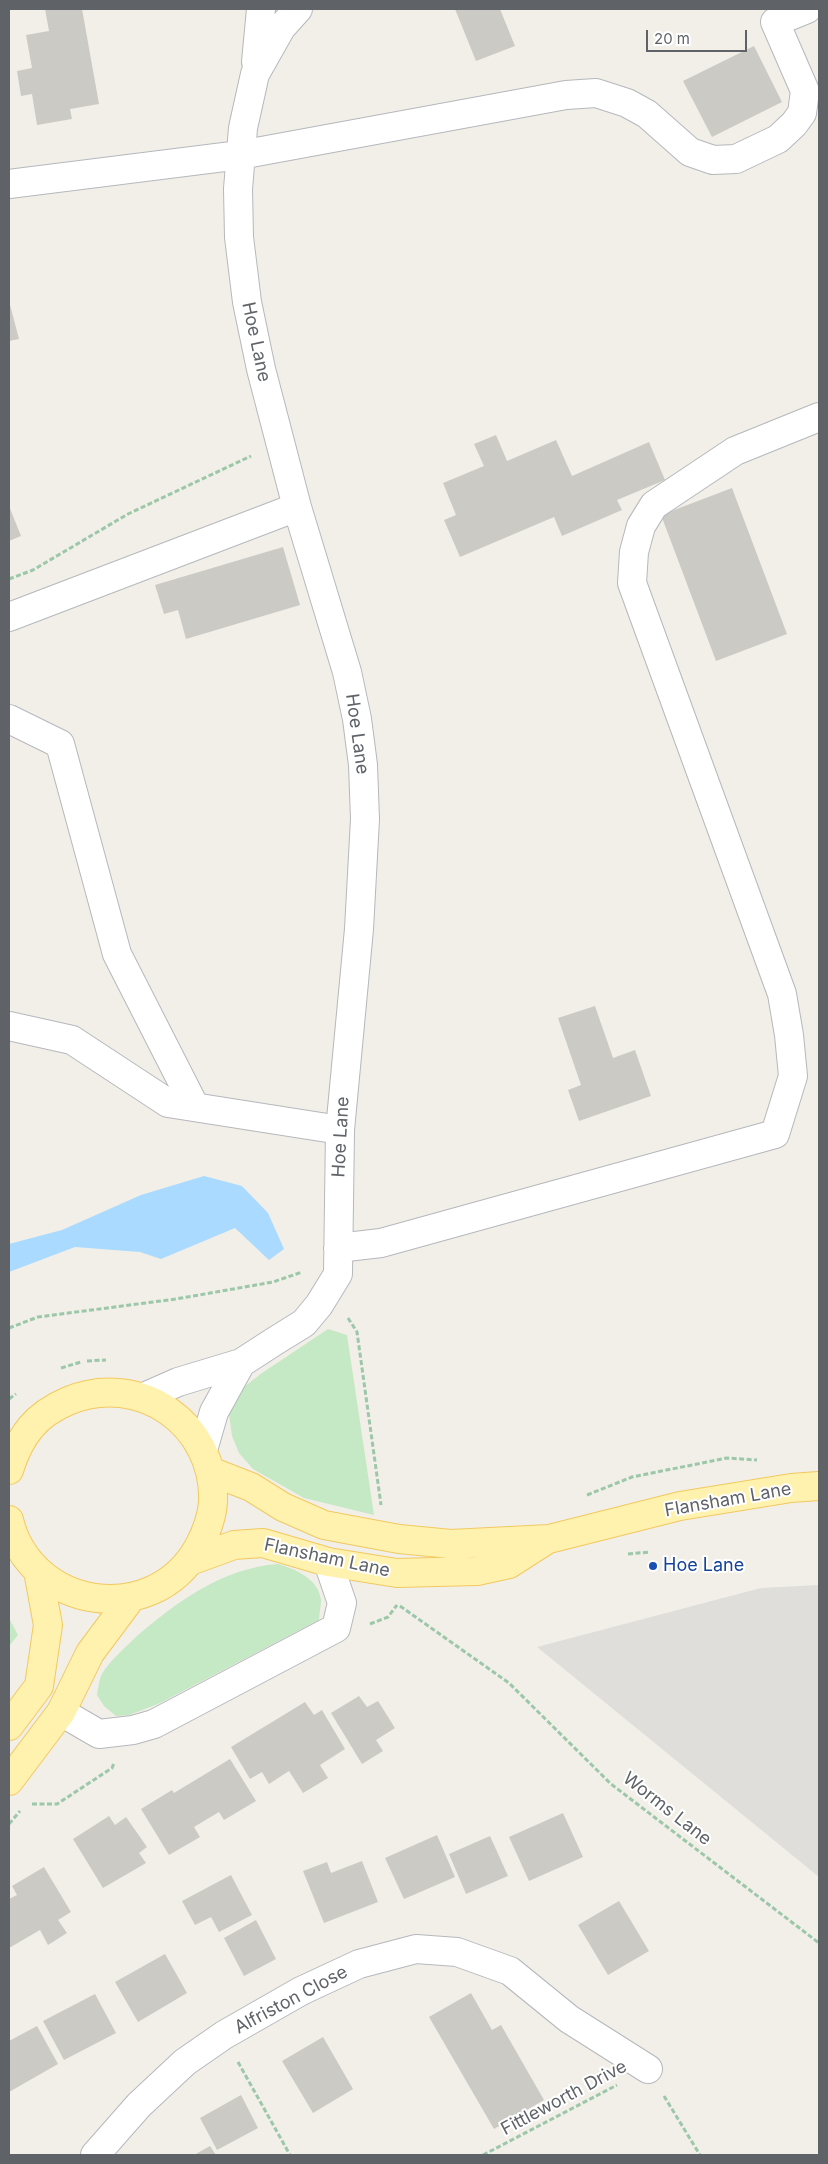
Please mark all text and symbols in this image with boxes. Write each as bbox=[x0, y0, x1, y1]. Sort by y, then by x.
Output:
scale bar bbox=[648, 20, 749, 52]
text: 20 m bbox=[654, 29, 690, 48]
street label: Hoe Lane bbox=[237, 300, 275, 384]
street label: Hoe Lane bbox=[341, 692, 373, 776]
street label: Hoe Lane bbox=[328, 1096, 354, 1178]
street label: Flansham Lane bbox=[663, 1478, 793, 1522]
street label: Flansham Lane bbox=[262, 1534, 392, 1582]
place label: Hoe Lane bbox=[663, 1555, 744, 1577]
marker: Hoe Lane bbox=[647, 1560, 659, 1572]
street label: Worms Lane bbox=[618, 1768, 716, 1850]
street label: Alfriston Close bbox=[231, 1961, 351, 2039]
street label: Fittleworth Drive bbox=[497, 2056, 631, 2140]

